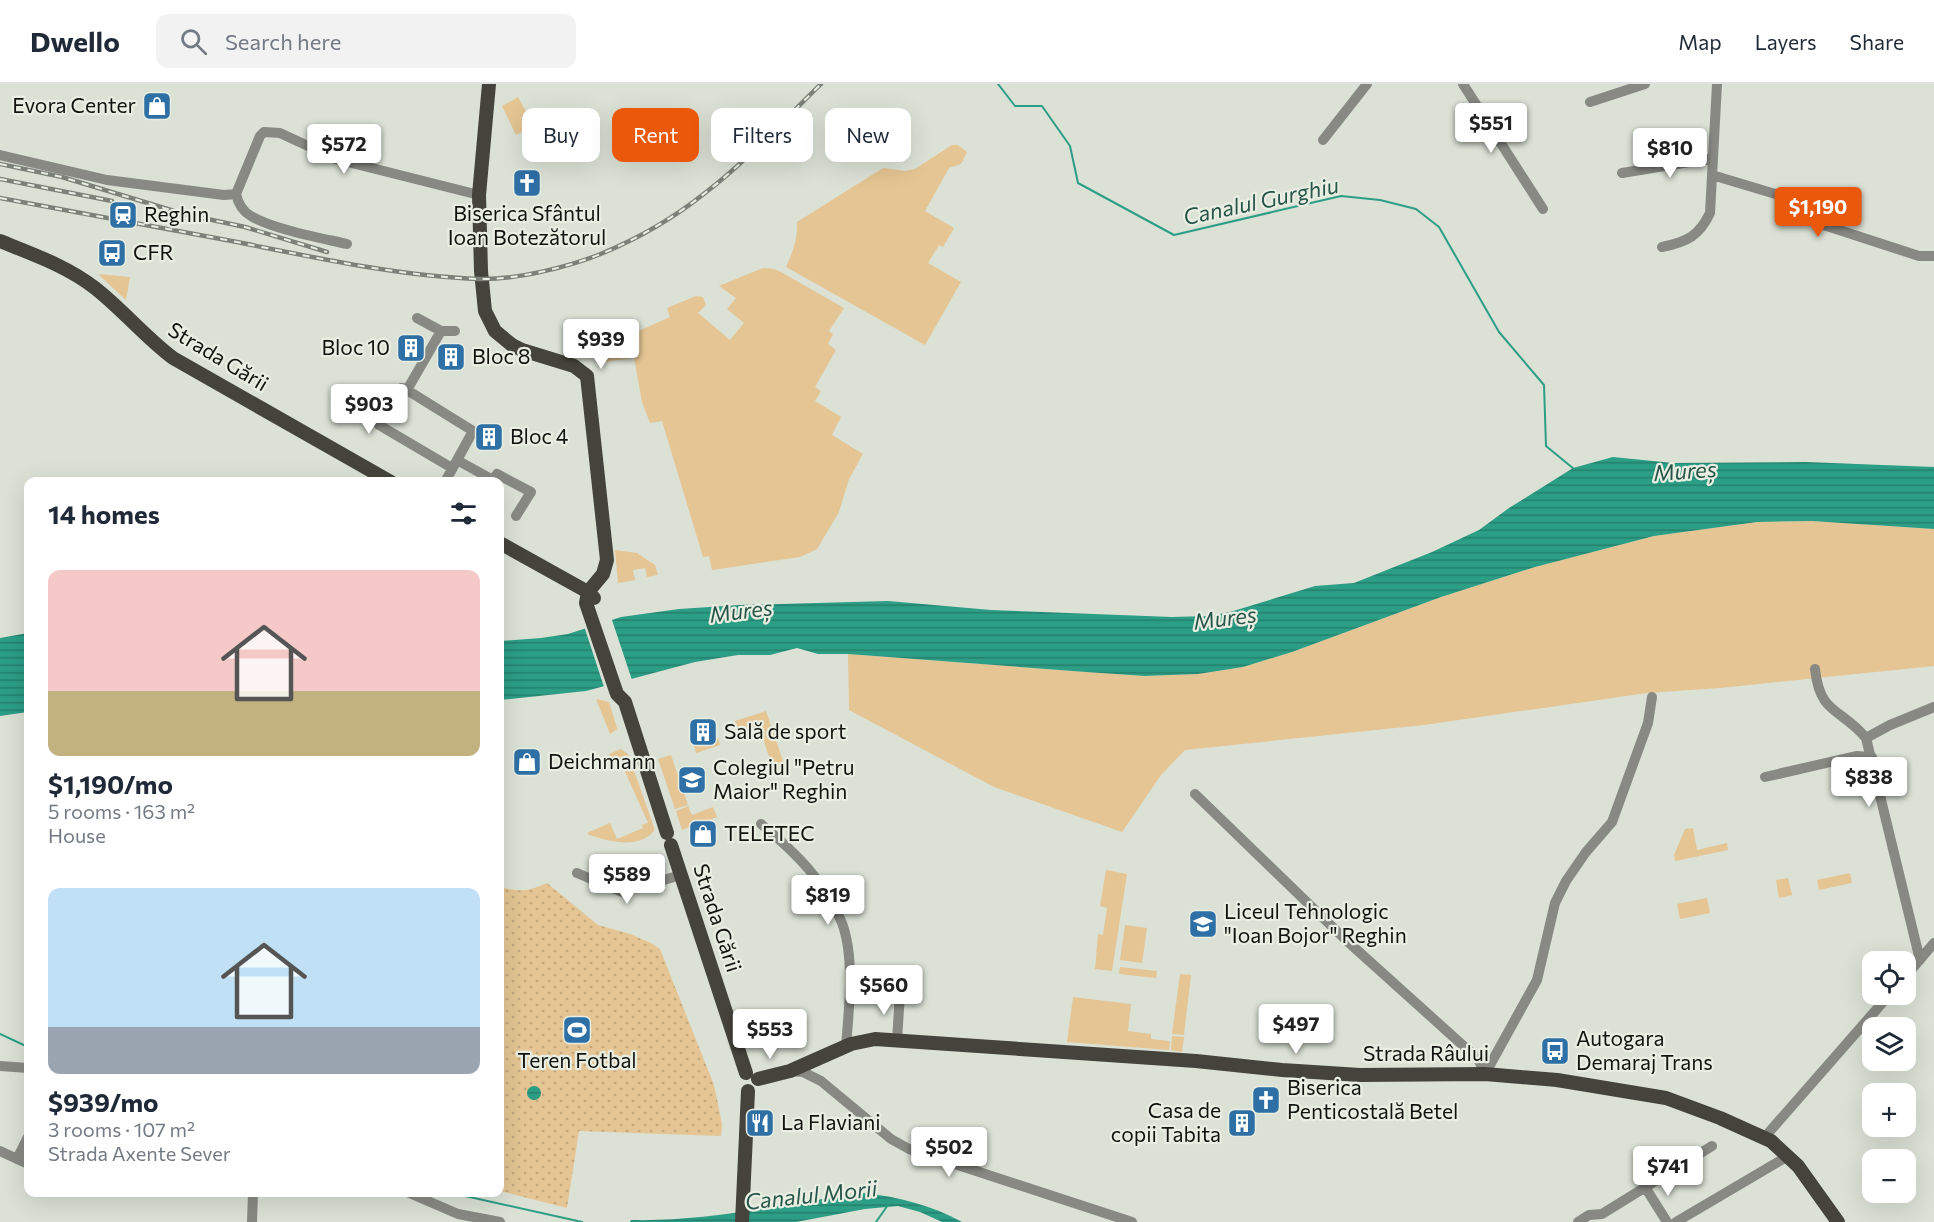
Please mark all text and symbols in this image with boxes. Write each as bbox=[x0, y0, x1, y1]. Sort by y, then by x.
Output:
search box bbox=[156, 14, 576, 68]
text: Dwello bbox=[30, 24, 120, 58]
icon: search bbox=[177, 25, 210, 58]
text: Search here bbox=[225, 28, 341, 55]
text: Map bbox=[1678, 29, 1722, 54]
text: Layers bbox=[1755, 29, 1817, 54]
text: Share bbox=[1850, 29, 1904, 54]
shop icon: Evora Center bbox=[141, 90, 173, 122]
place label: Evora Center bbox=[12, 92, 136, 117]
pin: $551 bbox=[1455, 103, 1527, 154]
chip: Buy bbox=[522, 108, 600, 162]
chip: Rent bbox=[612, 108, 699, 162]
chip: Filters bbox=[711, 108, 813, 162]
chip: New bbox=[825, 108, 911, 162]
text: $551 bbox=[1469, 110, 1513, 134]
pin: $572 bbox=[308, 124, 380, 175]
pin: $810 bbox=[1634, 128, 1706, 179]
text: $572 bbox=[321, 131, 367, 155]
text: $810 bbox=[1647, 135, 1693, 159]
church icon: Biserica Sfântul Ioan Botezătorul bbox=[511, 167, 543, 199]
water label: Canalul Gurghiu bbox=[1181, 171, 1341, 230]
pin: $1,190 bbox=[1769, 187, 1867, 238]
text: $1,190 bbox=[1789, 194, 1847, 218]
station icon: Reghin bbox=[107, 199, 139, 231]
place label: Biserica Sfântul Ioan Botezătorul bbox=[448, 200, 606, 249]
place label: Reghin bbox=[144, 201, 209, 226]
bus stop icon: CFR bbox=[96, 237, 128, 269]
place label: CFR bbox=[133, 239, 174, 264]
street label: Strada Gării bbox=[164, 316, 273, 395]
pin: $939 bbox=[565, 319, 637, 370]
text: $939 bbox=[577, 326, 625, 350]
building icon: Bloc 10 bbox=[395, 332, 427, 364]
place label: Bloc 10 bbox=[321, 334, 390, 359]
building icon: Bloc 8 bbox=[435, 341, 467, 373]
place label: Bloc 8 bbox=[472, 343, 531, 368]
pin: $903 bbox=[333, 384, 405, 435]
text: $903 bbox=[345, 391, 393, 415]
building icon: Bloc 4 bbox=[473, 421, 505, 453]
place label: Bloc 4 bbox=[510, 423, 569, 448]
water label: Mureș bbox=[1652, 455, 1718, 487]
icon: filters bbox=[447, 497, 480, 530]
text: 14 homes bbox=[48, 498, 160, 529]
water label: Mureș bbox=[708, 593, 774, 629]
water label: Mureș bbox=[1192, 600, 1258, 636]
icon: home bbox=[210, 609, 318, 717]
building icon: Sală de sport bbox=[687, 716, 719, 748]
place label: Sală de sport bbox=[724, 718, 846, 743]
shop icon: Deichmann bbox=[511, 746, 543, 778]
place label: Deichmann bbox=[548, 748, 656, 773]
place label: Colegiul "Petru Maior" Reghin bbox=[713, 754, 854, 803]
pin: $838 bbox=[1833, 757, 1905, 808]
school or university icon: Colegiul "Petru Maior" Reghin bbox=[676, 764, 708, 796]
text: $838 bbox=[1845, 764, 1893, 788]
text: $1,190/mo bbox=[48, 768, 173, 799]
text: 5 rooms · 163 m² bbox=[48, 799, 195, 823]
shop icon: TELETEC bbox=[687, 818, 719, 850]
place label: TELETEC bbox=[724, 820, 815, 845]
text: House bbox=[48, 823, 106, 847]
pin: $589 bbox=[591, 854, 663, 905]
street label: Strada Gării bbox=[689, 860, 748, 975]
text: $589 bbox=[603, 861, 651, 885]
pin: $819 bbox=[792, 875, 864, 926]
text: $819 bbox=[805, 882, 851, 906]
place label: Liceul Tehnologic "Ioan Bojor" Reghin bbox=[1224, 898, 1407, 947]
school or university icon: Liceul Tehnologic "Ioan Bojor" Reghin bbox=[1187, 908, 1219, 940]
icon: home bbox=[210, 927, 318, 1035]
map controls bbox=[1862, 951, 1916, 1203]
button: locate bbox=[1862, 951, 1916, 1005]
pin: $560 bbox=[848, 965, 920, 1016]
text: $560 bbox=[860, 972, 908, 996]
pin: $497 bbox=[1260, 1004, 1332, 1055]
pin: $553 bbox=[734, 1009, 806, 1060]
text: $497 bbox=[1273, 1011, 1319, 1035]
sports icon: Teren Fotbal bbox=[561, 1014, 593, 1046]
text: $553 bbox=[747, 1016, 793, 1040]
button: layers bbox=[1862, 1017, 1916, 1071]
place label: Autogara Demaraj Trans bbox=[1576, 1025, 1713, 1074]
bus stop icon: Autogara Demaraj Trans bbox=[1539, 1035, 1571, 1067]
street label: Strada Râului bbox=[1363, 1040, 1489, 1065]
place label: Teren Fotbal bbox=[517, 1047, 637, 1072]
place label: Biserica Penticostală Betel bbox=[1287, 1074, 1458, 1123]
button: + bbox=[1862, 1083, 1916, 1137]
church icon: Biserica Penticostală Betel bbox=[1250, 1084, 1282, 1116]
text: $939/mo bbox=[48, 1086, 159, 1117]
place label: Casa de copii Tabita bbox=[1111, 1097, 1221, 1146]
restaurant icon: La Flaviani bbox=[744, 1107, 776, 1139]
building icon: Casa de copii Tabita bbox=[1226, 1107, 1258, 1139]
place label: La Flaviani bbox=[781, 1109, 881, 1134]
text: 3 rooms · 107 m² bbox=[48, 1117, 195, 1141]
pin: $502 bbox=[913, 1127, 985, 1178]
text: $502 bbox=[925, 1134, 973, 1158]
text: Strada Axente Sever bbox=[48, 1141, 231, 1165]
pin: $741 bbox=[1632, 1146, 1704, 1197]
button: − bbox=[1862, 1149, 1916, 1203]
text: $741 bbox=[1647, 1153, 1689, 1177]
water label: Canalul Morii bbox=[744, 1174, 880, 1215]

